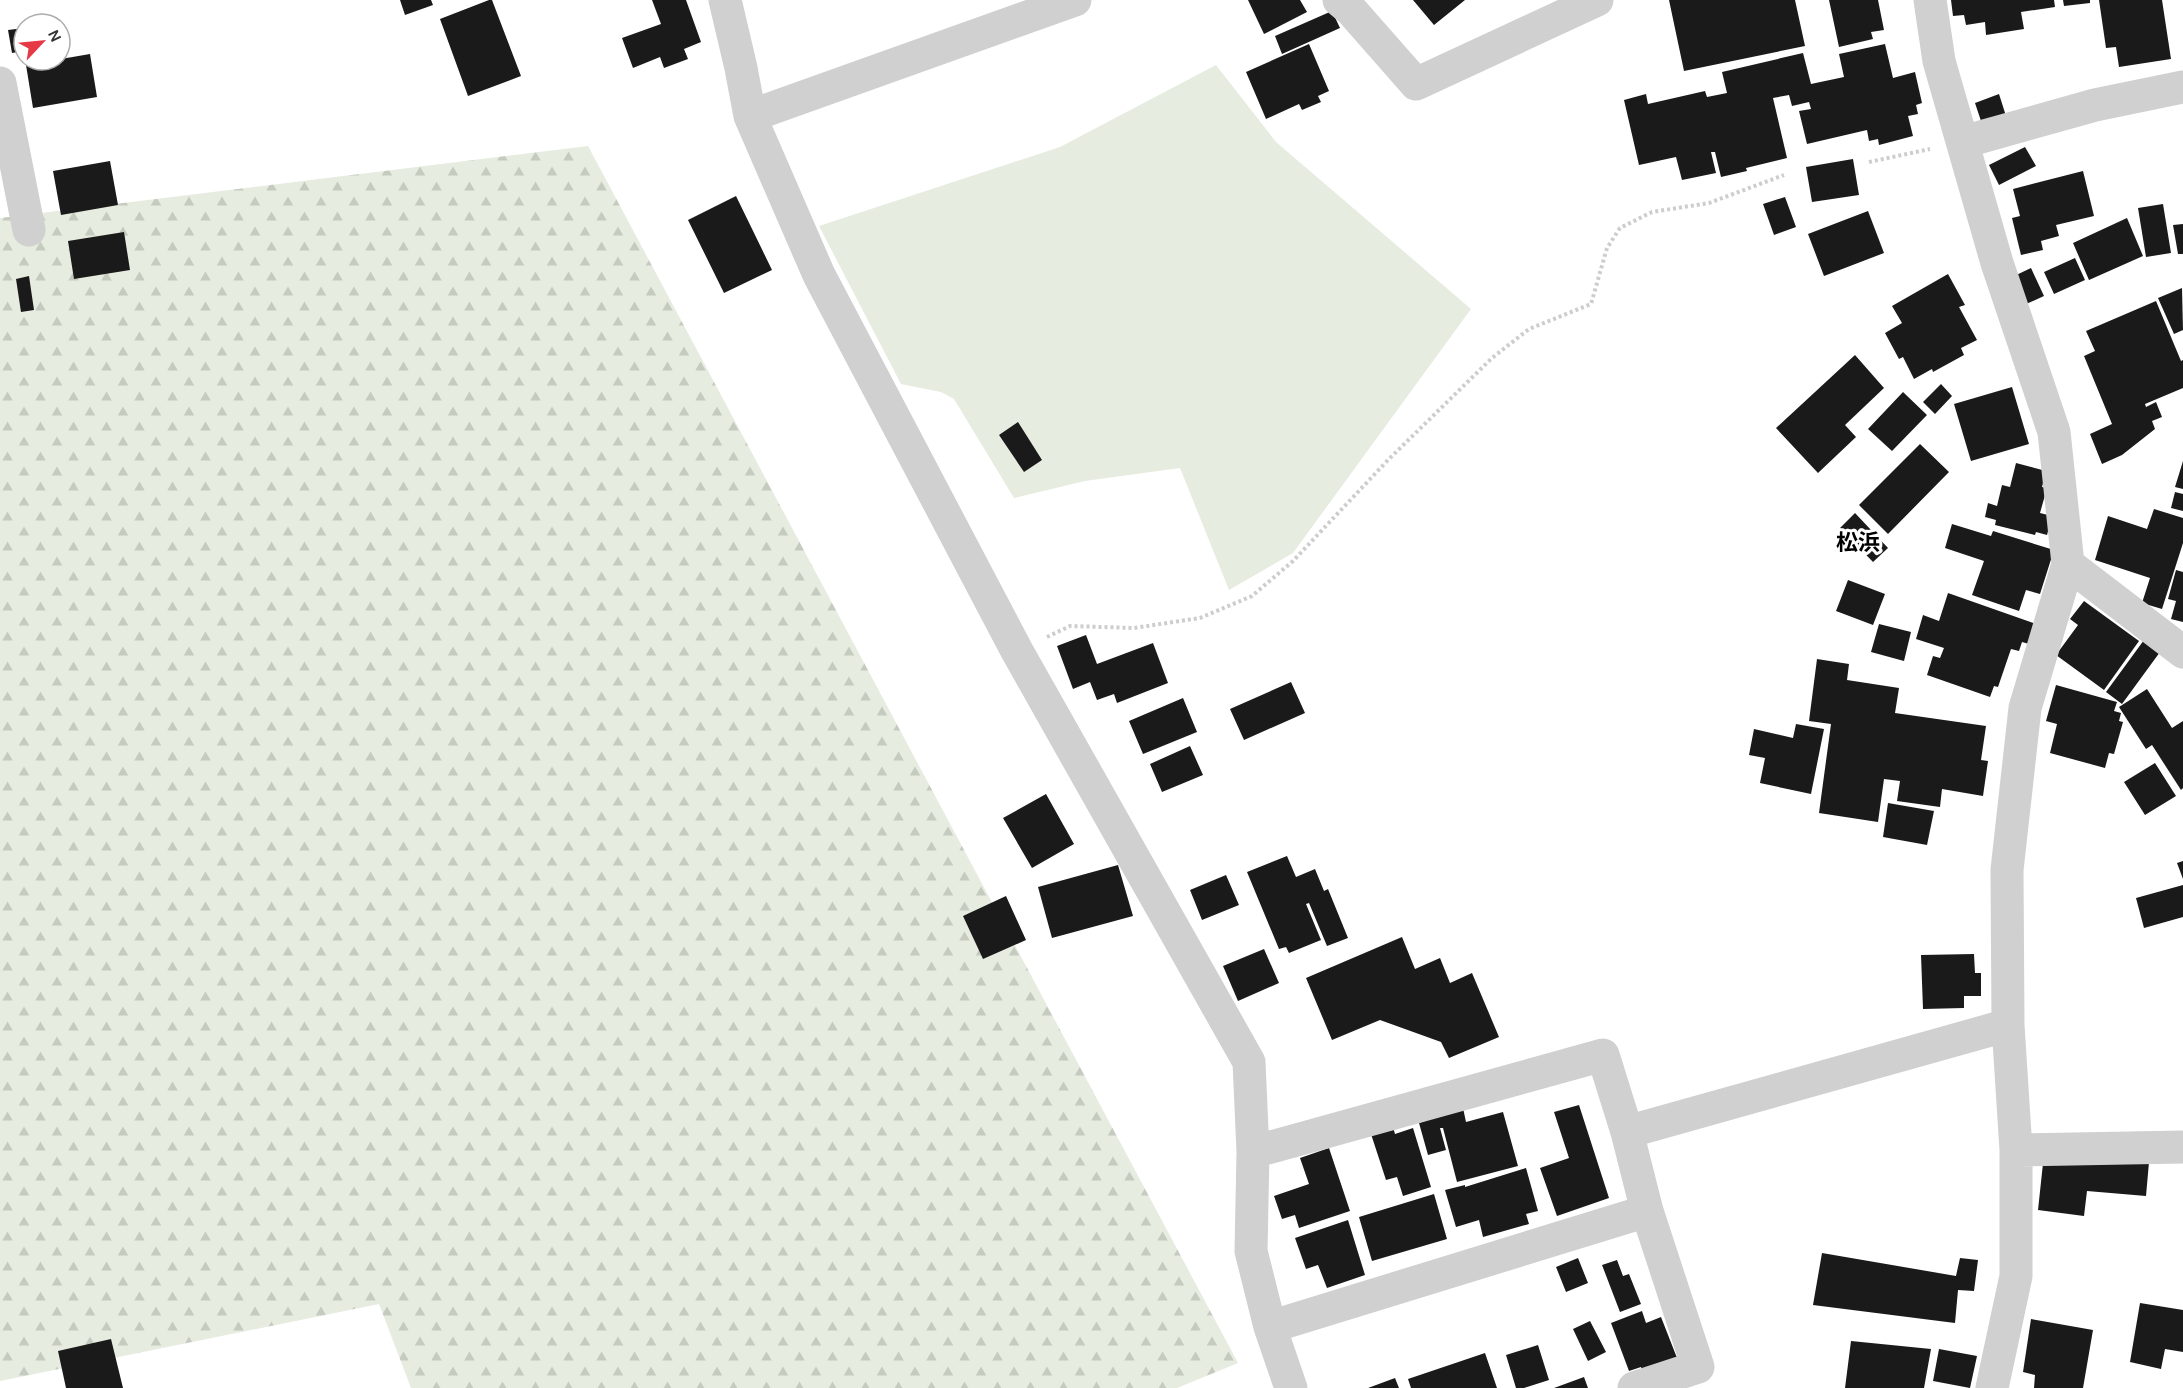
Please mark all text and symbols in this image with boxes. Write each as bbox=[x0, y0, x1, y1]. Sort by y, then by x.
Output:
north arrow bbox=[12, 12, 72, 72]
text: N bbox=[44, 26, 66, 45]
district label: 松浜 bbox=[1836, 530, 1880, 556]

